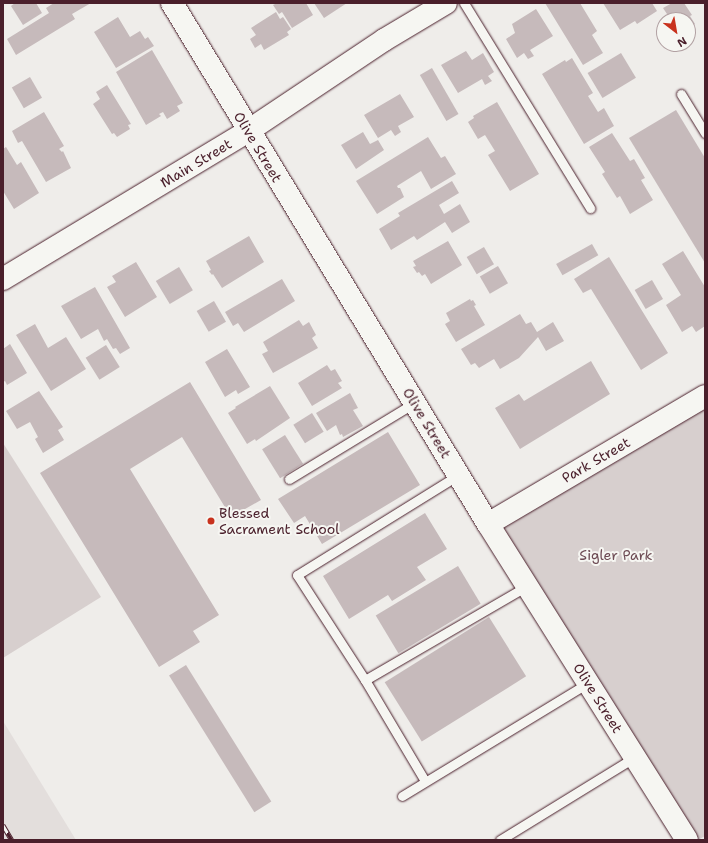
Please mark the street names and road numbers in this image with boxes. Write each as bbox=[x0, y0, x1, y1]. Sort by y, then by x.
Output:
street label: Olive Street bbox=[230, 109, 286, 185]
street label: Main Street bbox=[157, 135, 235, 191]
street label: Olive Street bbox=[399, 385, 455, 461]
street label: Park Street bbox=[559, 434, 633, 486]
street label: Olive Street bbox=[570, 660, 626, 736]

